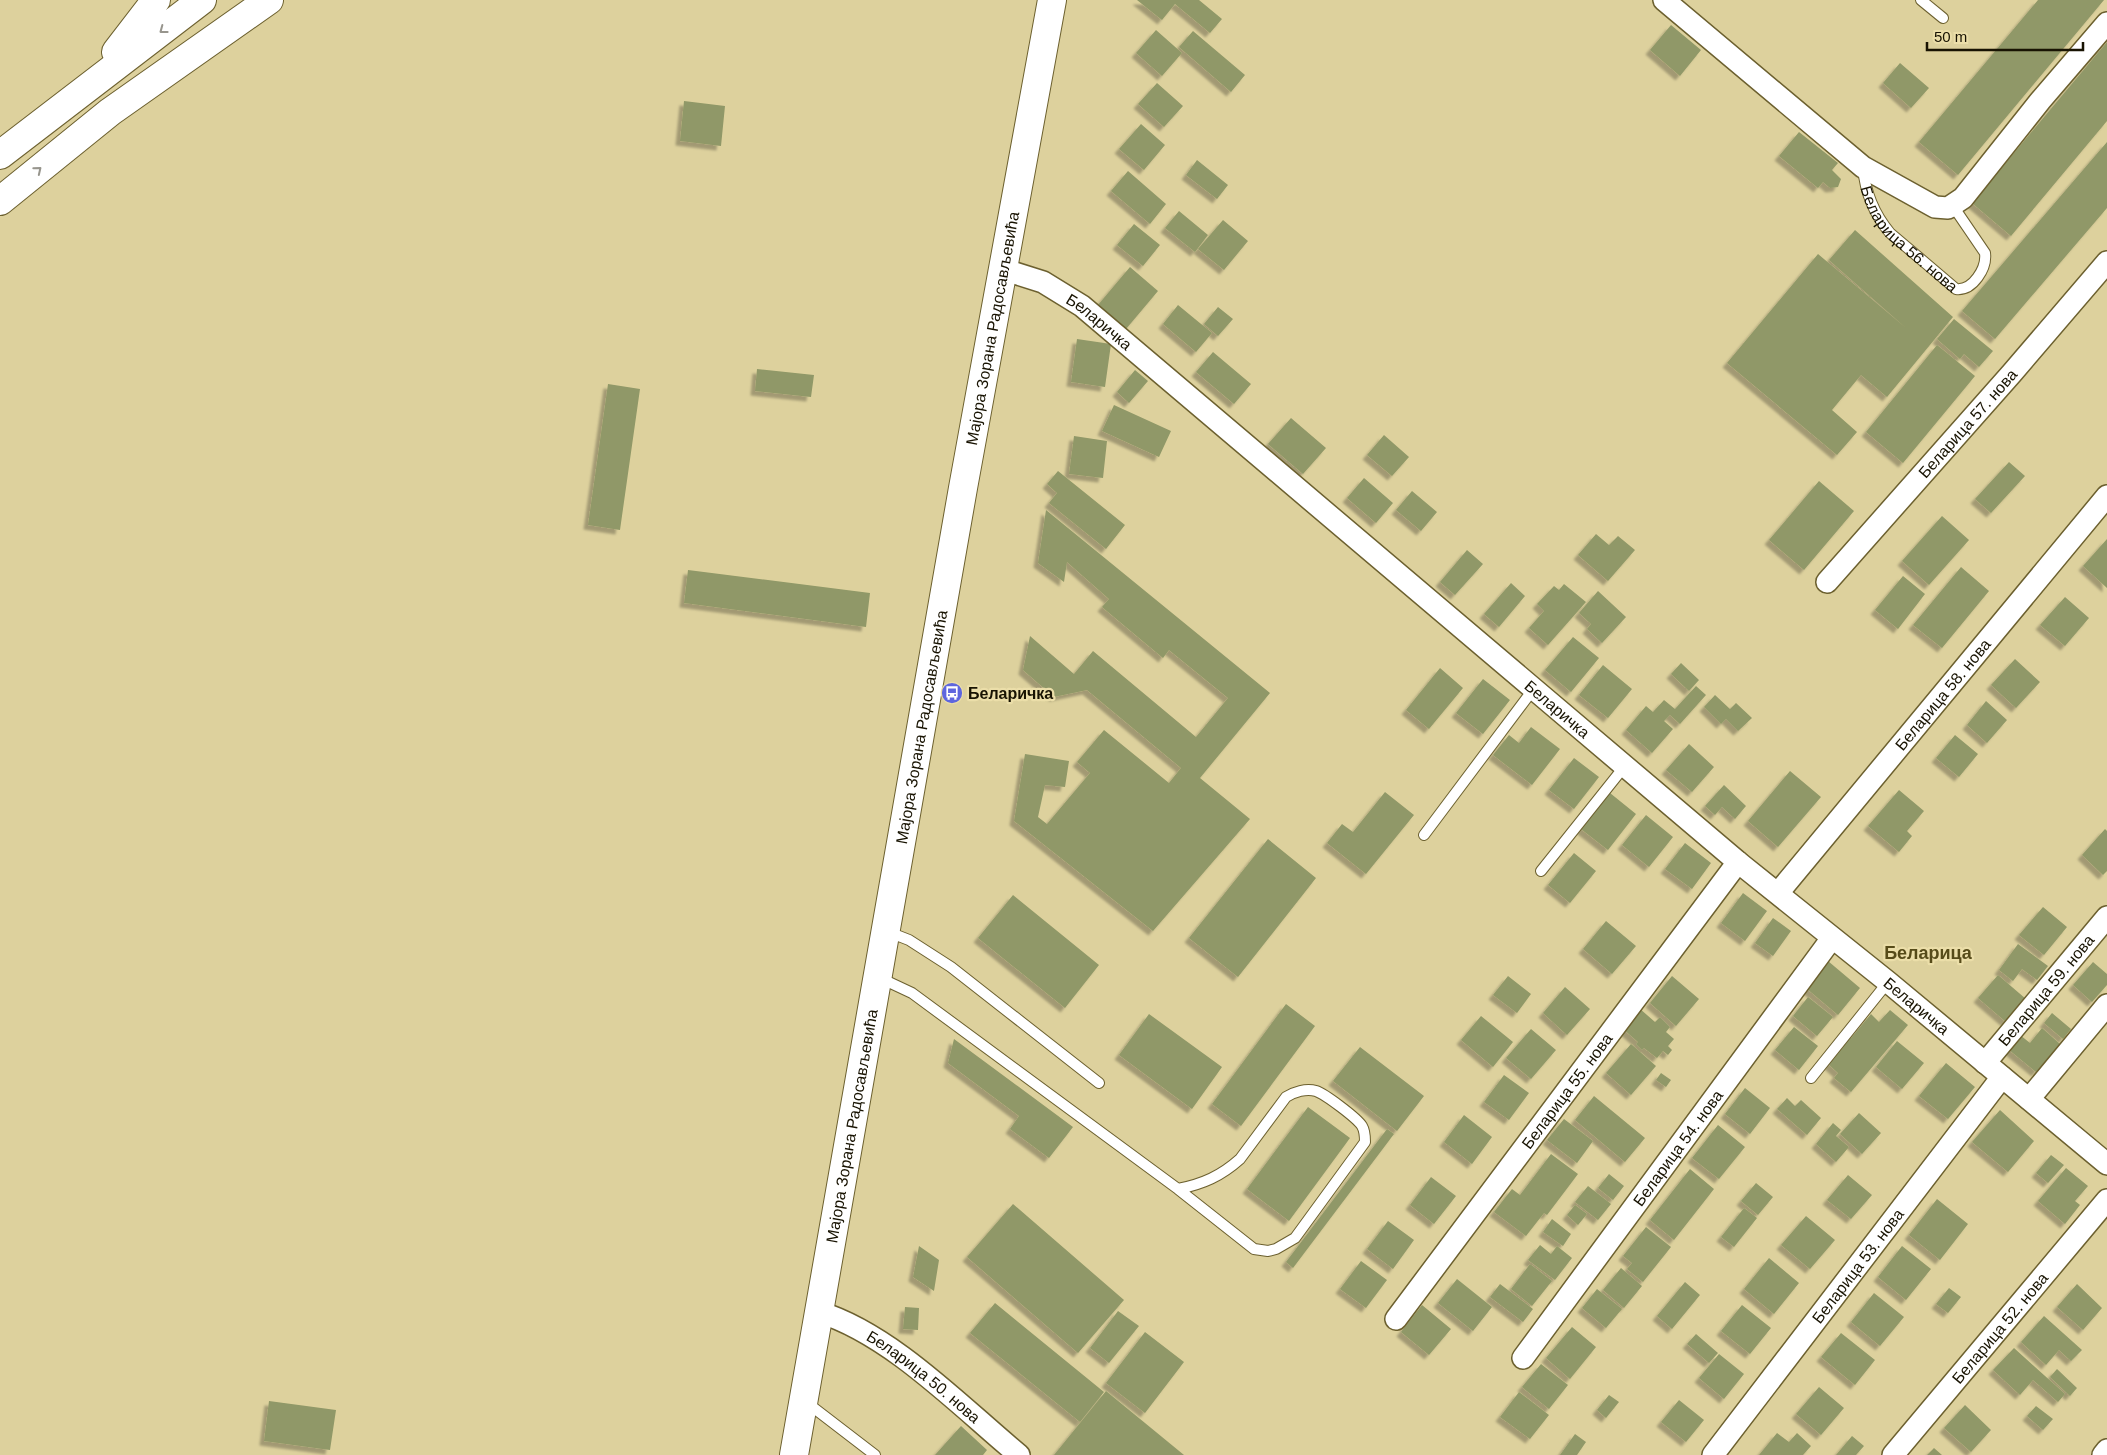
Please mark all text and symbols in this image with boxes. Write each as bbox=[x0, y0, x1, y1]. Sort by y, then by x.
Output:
scale bar bbox=[1927, 20, 2083, 52]
one-way arrow bbox=[160, 24, 169, 32]
text: 50 m bbox=[1934, 28, 1967, 45]
one-way arrow bbox=[32, 167, 41, 176]
street label: Беларица 56. нова bbox=[1858, 184, 1961, 295]
street label: Мајора Зорана Радосављевића bbox=[962, 210, 1022, 446]
street label: Беларичка bbox=[1063, 290, 1136, 353]
street label: Беларица 57. нова bbox=[1915, 365, 2020, 481]
street label: Мајора Зорана Радосављевића bbox=[892, 609, 950, 845]
street label: Беларица 58. нова bbox=[1892, 635, 1994, 753]
street label: Беларичка bbox=[1522, 677, 1593, 741]
bus stop icon: Беларичка bbox=[940, 681, 964, 705]
place label: Беларичка bbox=[968, 685, 1053, 702]
street label: Беларица 59. нова bbox=[1995, 931, 2097, 1049]
district label: Беларица bbox=[1884, 943, 1973, 963]
street label: Беларичка bbox=[1881, 974, 1953, 1038]
street label: Мајора Зорана Радосављевића bbox=[823, 1008, 880, 1244]
street label: Беларица 55. нова bbox=[1518, 1030, 1615, 1152]
street label: Беларица 54. нова bbox=[1630, 1087, 1726, 1209]
street label: Беларица 53. нова bbox=[1809, 1205, 1907, 1326]
street label: Беларица 52. нова bbox=[1948, 1269, 2051, 1387]
street label: Беларица 50. нова bbox=[864, 1327, 984, 1426]

